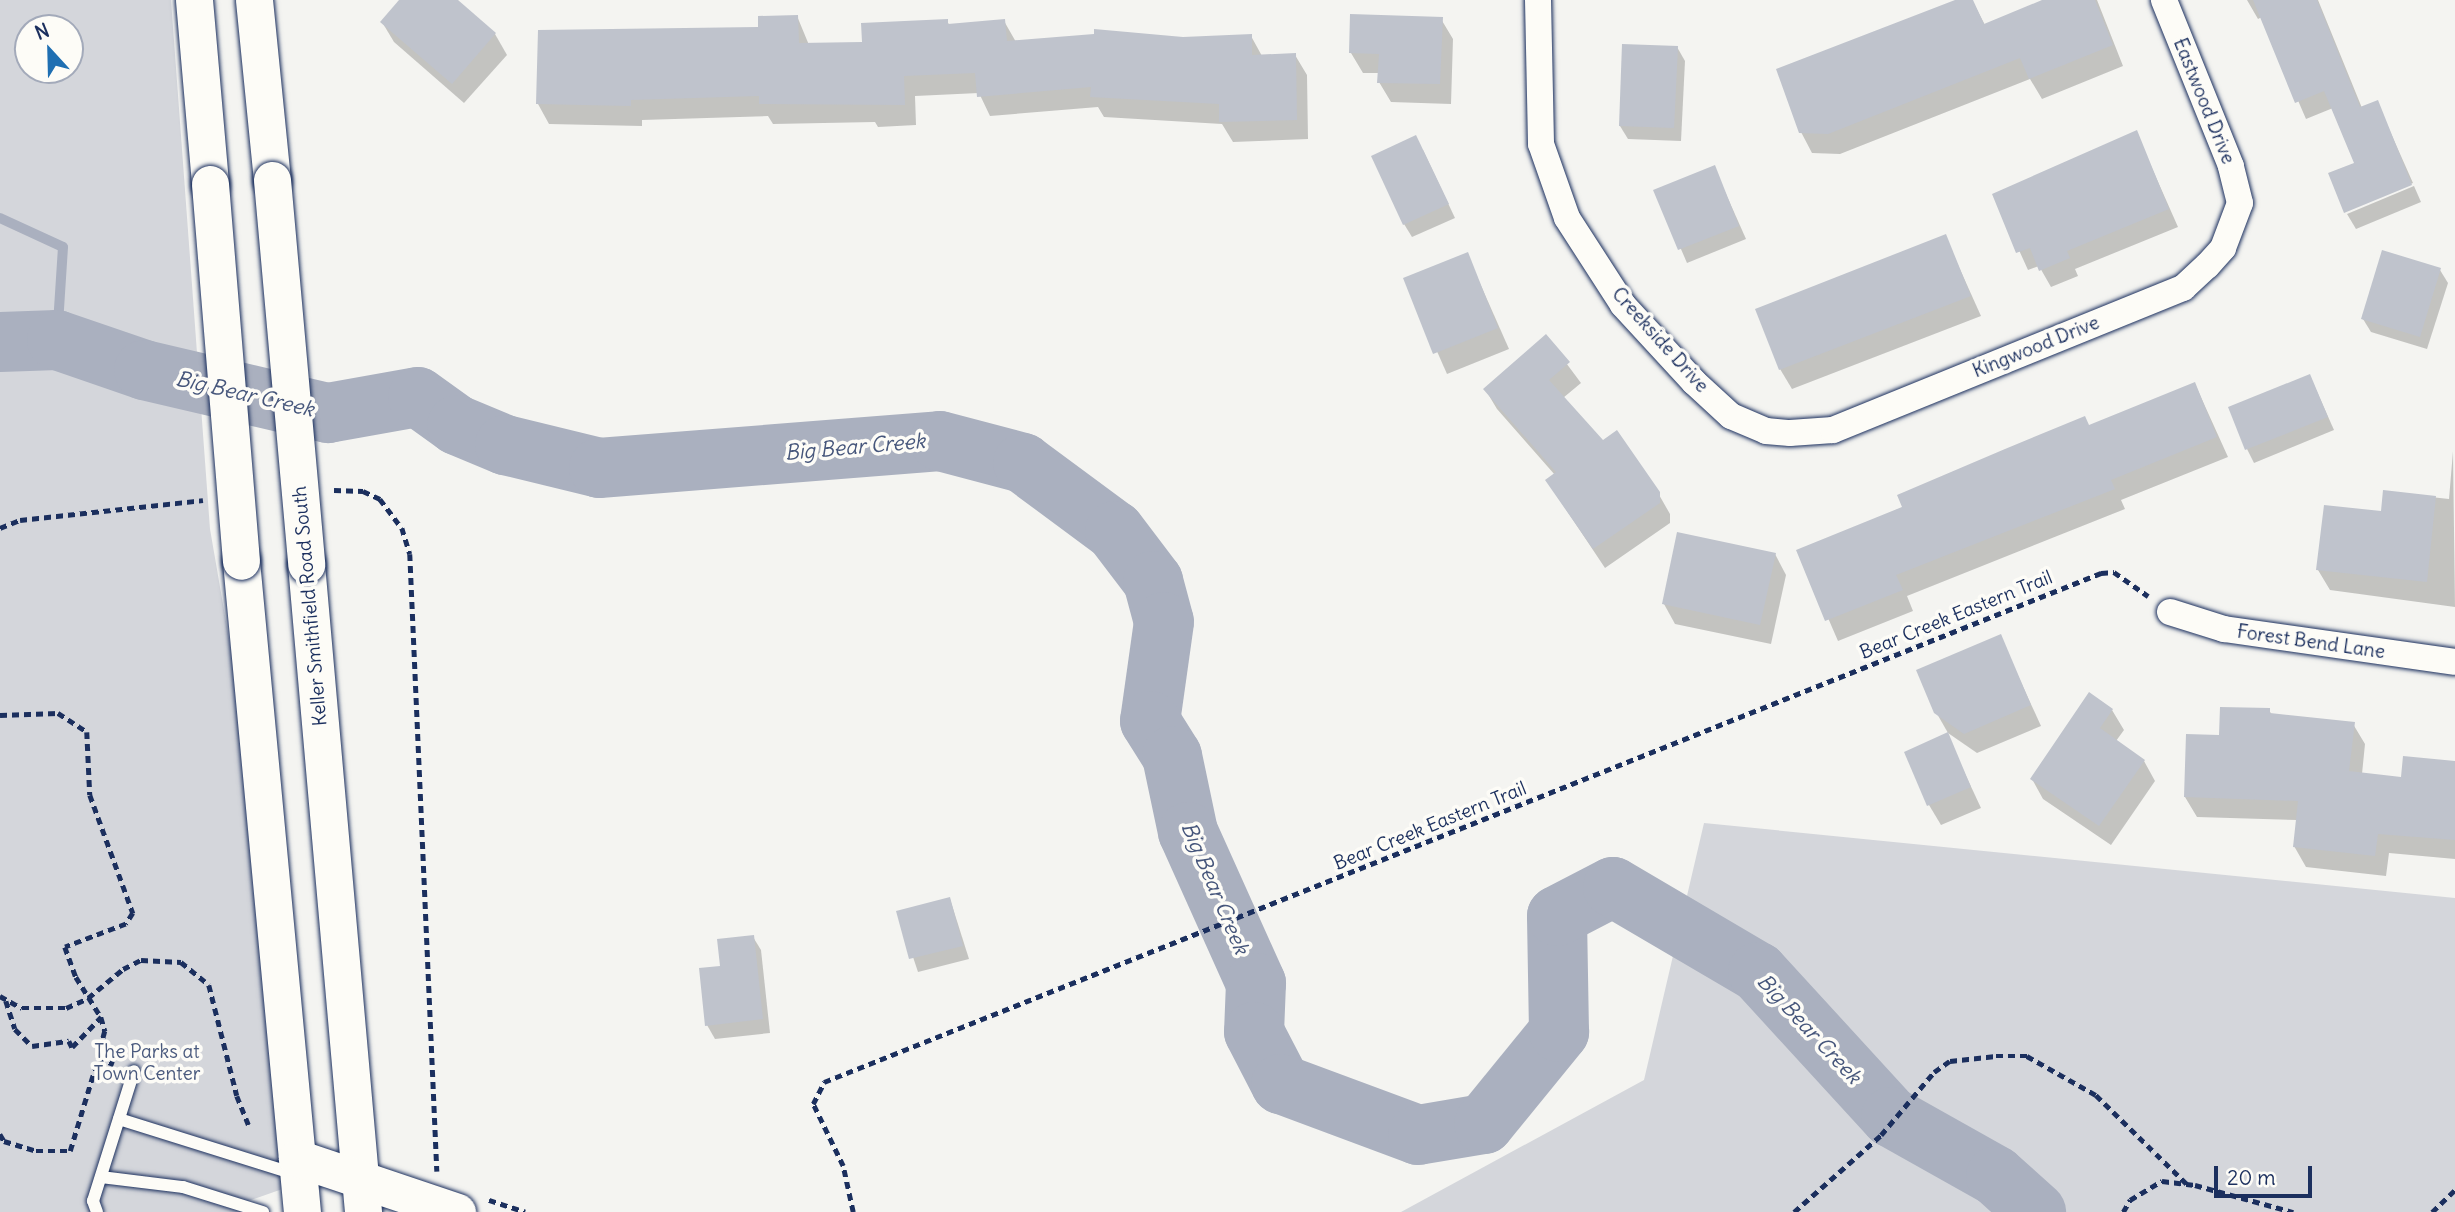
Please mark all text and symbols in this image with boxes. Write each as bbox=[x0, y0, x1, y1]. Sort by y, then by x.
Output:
north arrow bbox=[14, 14, 84, 84]
text: N bbox=[31, 18, 52, 45]
street label: Eastwood Drive bbox=[2168, 35, 2240, 167]
street label: Creekside Drive bbox=[1607, 283, 1713, 397]
street label: Kingwood Drive bbox=[1969, 311, 2103, 383]
water label: Big Bear Creek bbox=[174, 366, 316, 422]
water label: Big Bear Creek bbox=[784, 428, 926, 466]
street label: Keller Smithfield Road South bbox=[288, 485, 332, 727]
street label: Bear Creek Eastern Trail bbox=[1856, 566, 2056, 664]
street label: Forest Bend Lane bbox=[2236, 620, 2386, 664]
street label: Bear Creek Eastern Trail bbox=[1330, 777, 1530, 875]
water label: Big Bear Creek bbox=[1176, 818, 1254, 958]
water label: Big Bear Creek bbox=[1752, 969, 1866, 1089]
park label: The Parks at Town Center bbox=[93, 1041, 201, 1085]
scale bar bbox=[2217, 1152, 2315, 1196]
text: 20 m bbox=[2227, 1164, 2276, 1191]

